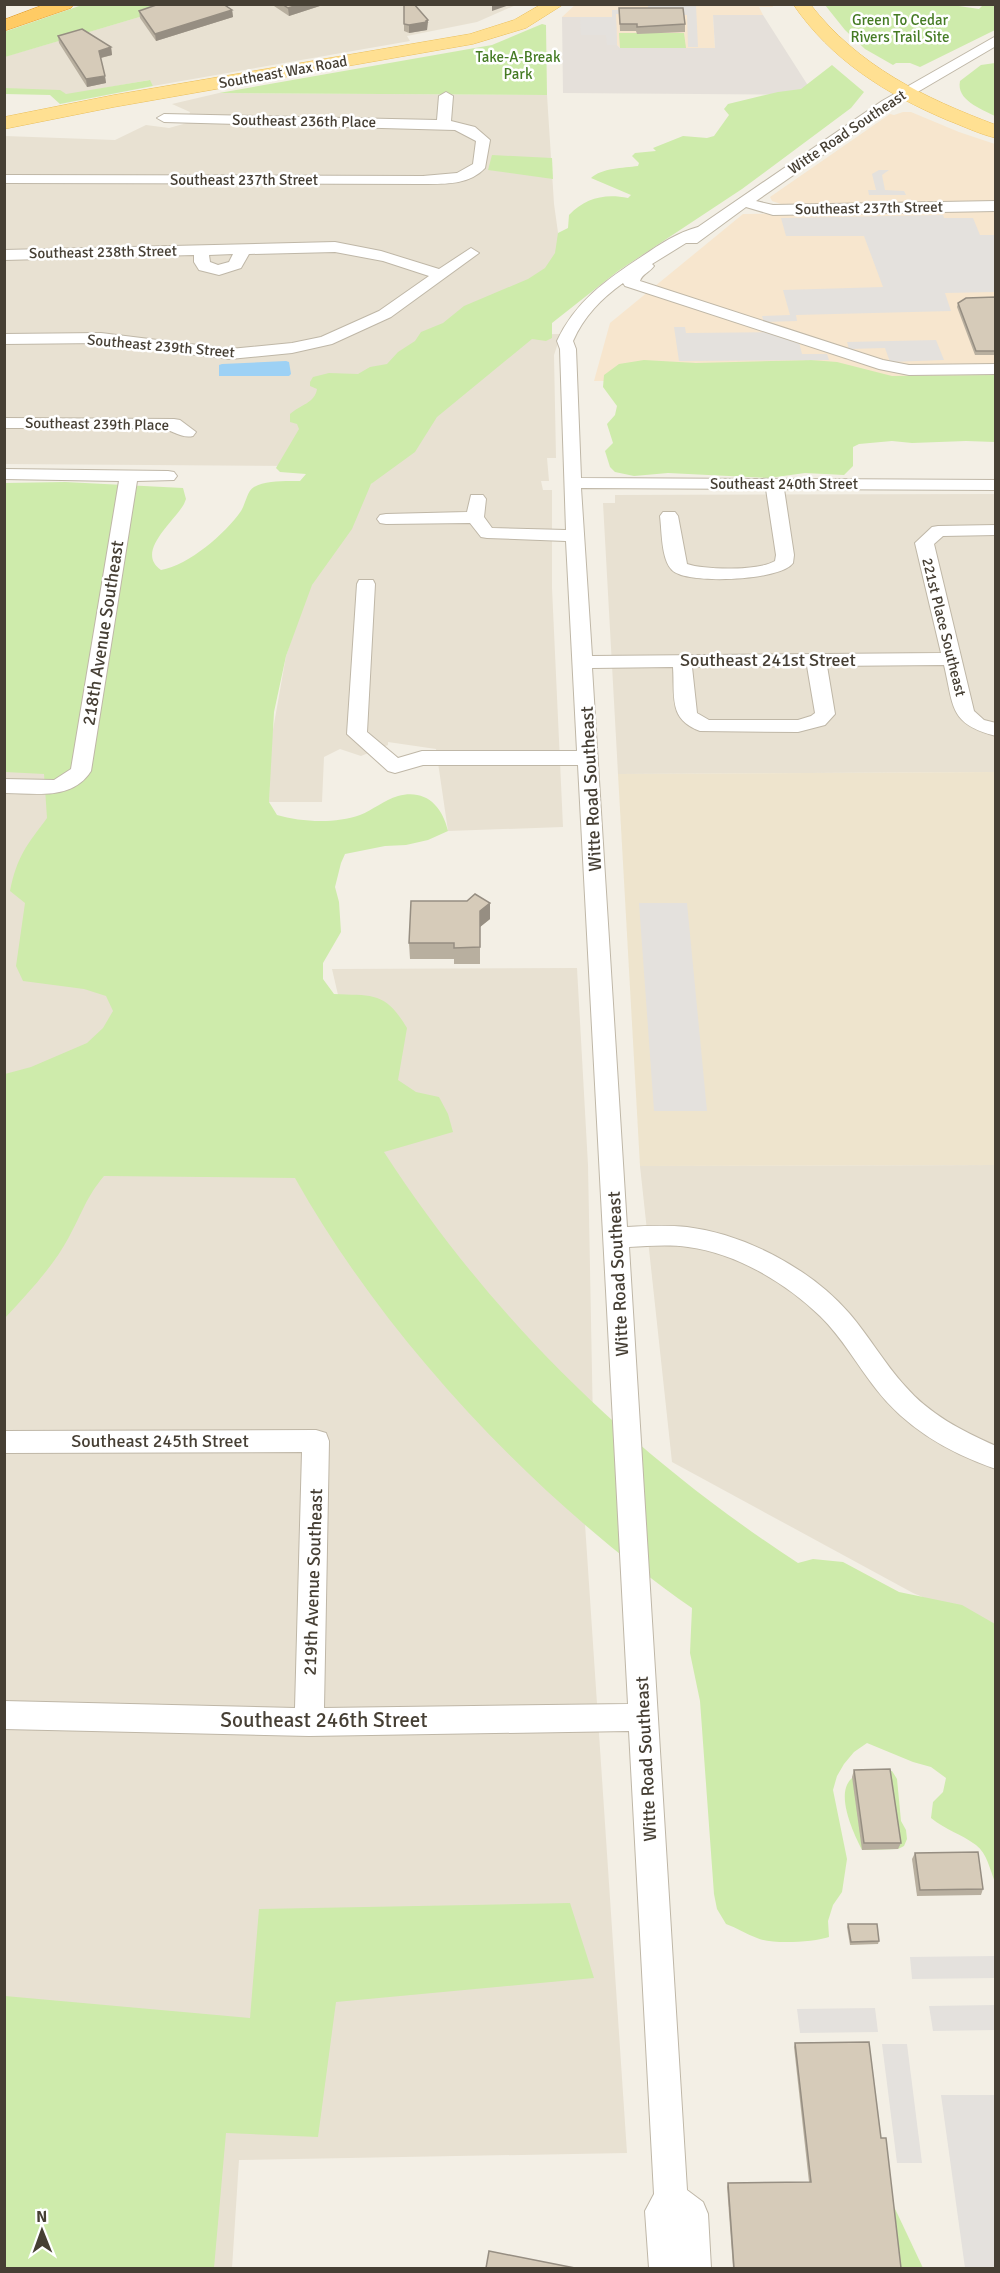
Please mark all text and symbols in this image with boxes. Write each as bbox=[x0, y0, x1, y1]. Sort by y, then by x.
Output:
park label: Green To Cedar Rivers Trail Site bbox=[851, 11, 949, 46]
park label: Take-A-Break Park bbox=[475, 48, 561, 83]
street label: Southeast Wax Road bbox=[217, 52, 349, 92]
street label: Witte Road Southeast bbox=[785, 86, 909, 178]
street label: Southeast 236th Place bbox=[232, 111, 376, 131]
street label: Southeast 237th Street bbox=[170, 171, 318, 189]
street label: Southeast 237th Street bbox=[795, 198, 943, 218]
street label: Southeast 238th Street bbox=[29, 242, 177, 262]
street label: Southeast 239th Street bbox=[86, 331, 236, 361]
street label: Southeast 239th Place bbox=[25, 414, 169, 434]
street label: Southeast 240th Street bbox=[710, 475, 858, 493]
street label: 218th Avenue Southeast bbox=[78, 539, 128, 727]
street label: 221st Place Southeast bbox=[918, 556, 970, 698]
street label: Southeast 241st Street bbox=[680, 649, 856, 671]
street label: Witte Road Southeast bbox=[576, 706, 606, 872]
street label: Witte Road Southeast bbox=[603, 1191, 633, 1357]
street label: Southeast 245th Street bbox=[71, 1430, 249, 1452]
street label: 219th Avenue Southeast bbox=[299, 1488, 327, 1676]
street label: Witte Road Southeast bbox=[631, 1676, 661, 1842]
street label: Southeast 246th Street bbox=[220, 1707, 428, 1733]
north arrow bbox=[12, 2201, 72, 2261]
text: N bbox=[36, 2207, 47, 2227]

